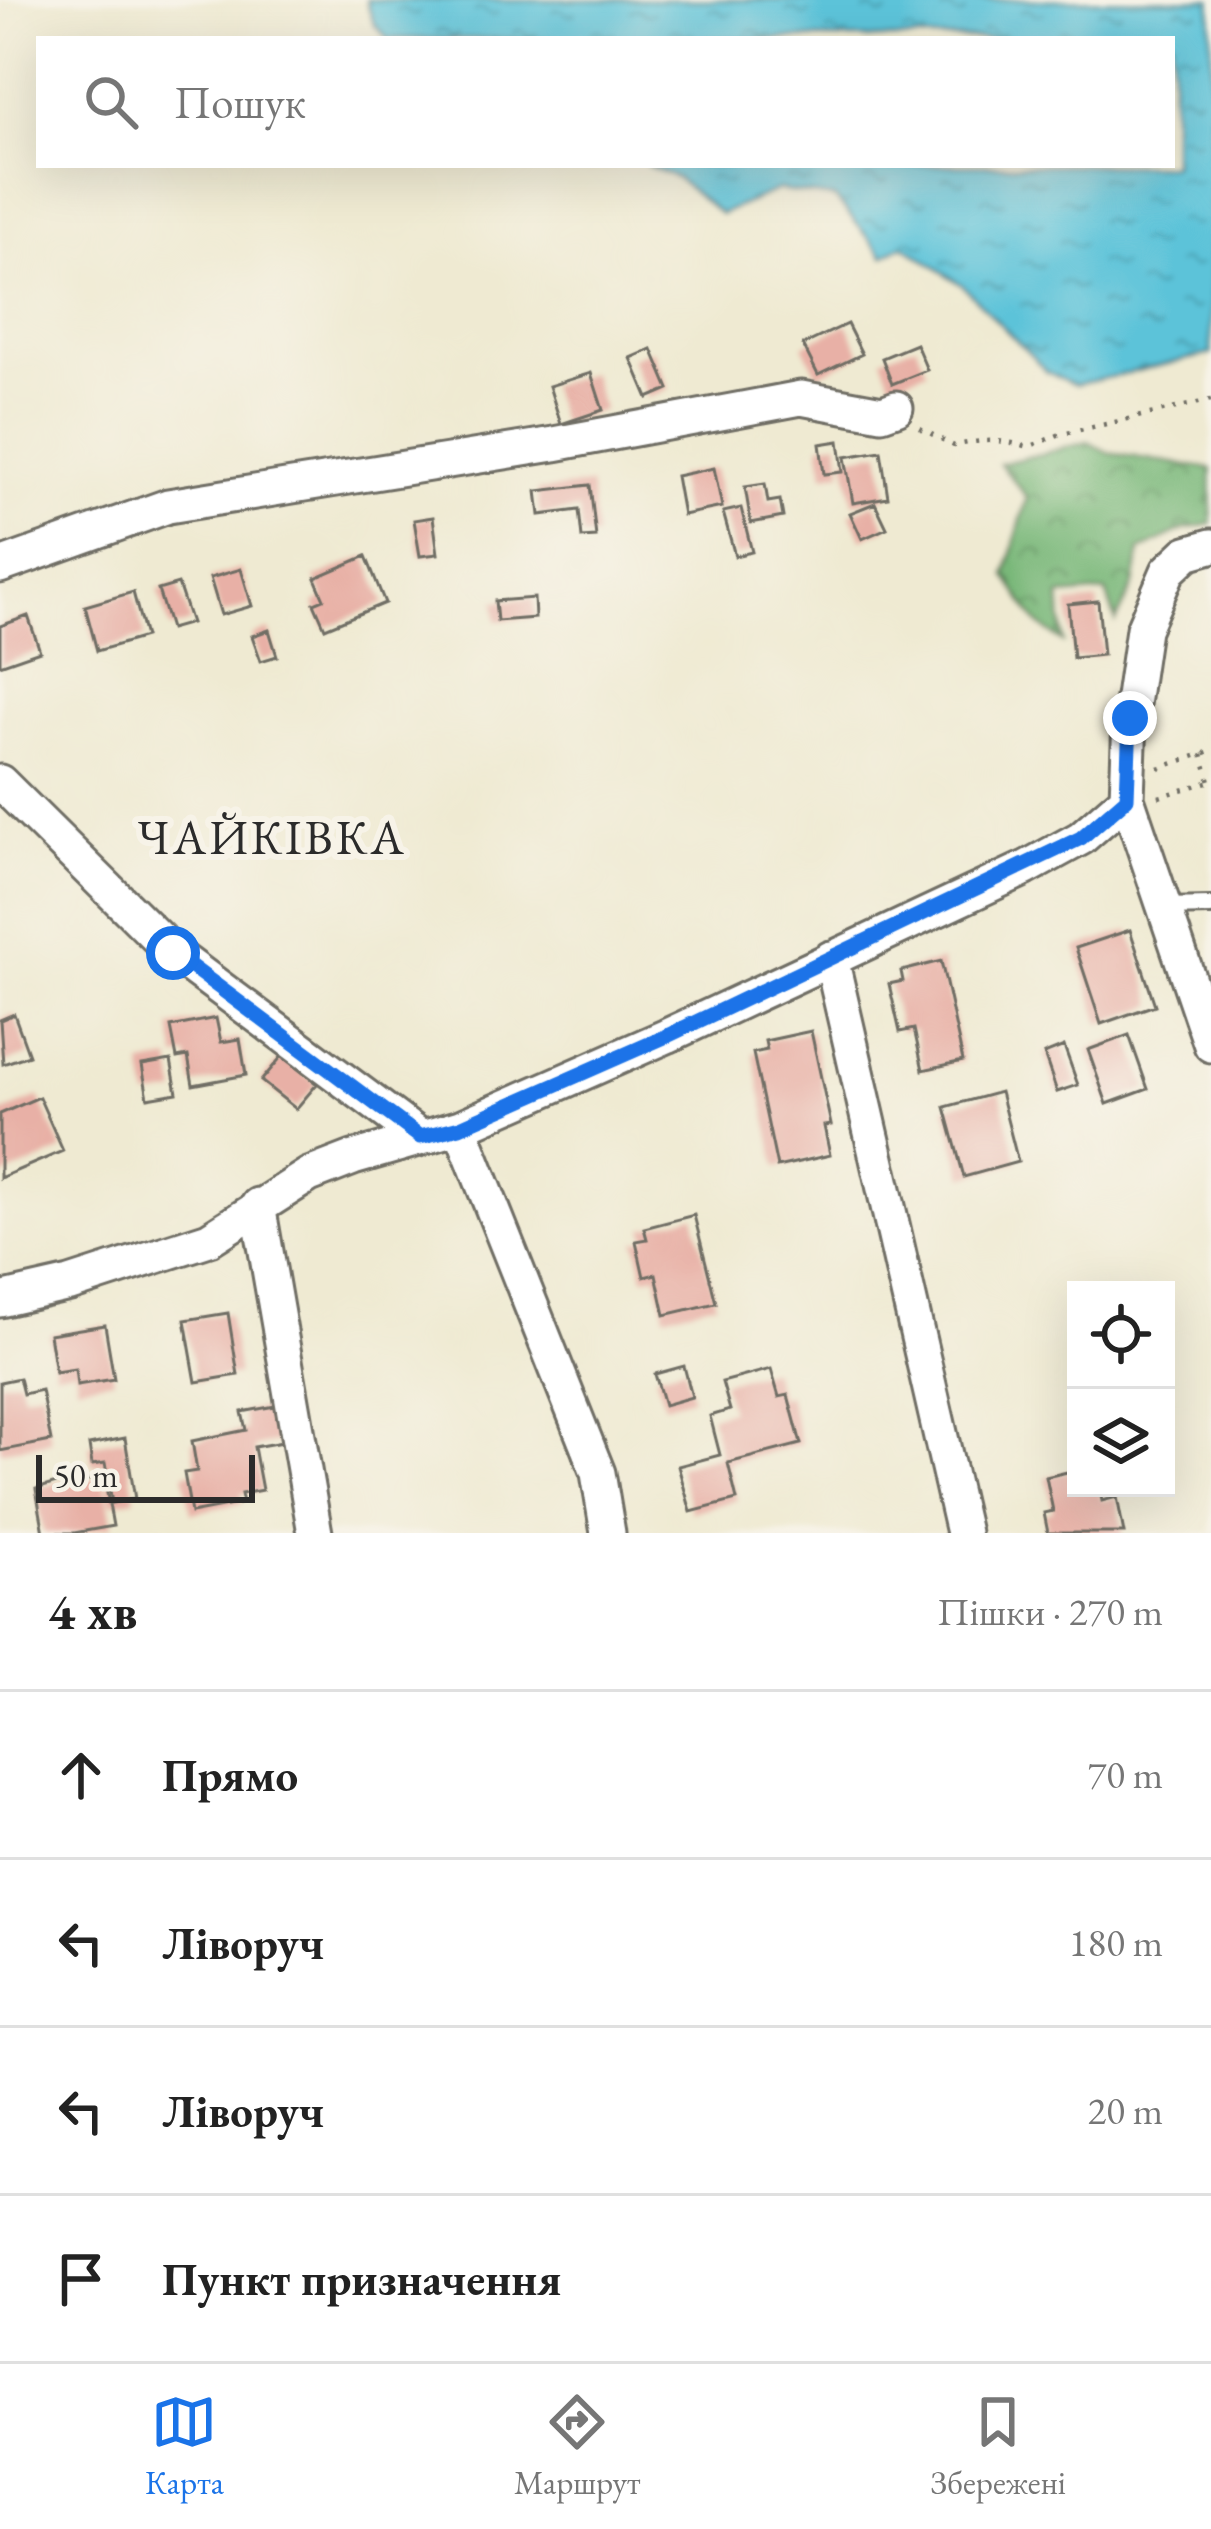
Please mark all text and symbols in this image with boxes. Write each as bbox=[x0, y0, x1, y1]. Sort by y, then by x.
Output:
search box bbox=[36, 36, 1175, 168]
icon: search bbox=[78, 69, 144, 135]
text: Пошук bbox=[174, 73, 306, 131]
route end bbox=[1103, 691, 1157, 745]
district label: ЧАЙКІВКА bbox=[137, 806, 407, 868]
route start bbox=[146, 926, 200, 980]
map controls bbox=[1067, 1281, 1175, 1497]
button: locate bbox=[1067, 1281, 1175, 1389]
button: layers bbox=[1067, 1389, 1175, 1497]
scale bar bbox=[36, 1449, 255, 1502]
text: 50 m bbox=[54, 1454, 118, 1497]
text: 4 хв bbox=[48, 1578, 137, 1644]
text: Пішки · 270 m bbox=[937, 1586, 1163, 1637]
icon: ahead bbox=[48, 1742, 114, 1808]
text: Прямо bbox=[162, 1746, 298, 1804]
text: 70 m bbox=[1087, 1749, 1163, 1800]
icon: left bbox=[48, 1910, 114, 1976]
text: Ліворуч bbox=[162, 1914, 324, 1972]
text: 180 m bbox=[1069, 1917, 1163, 1968]
icon: left bbox=[48, 2078, 114, 2144]
text: Ліворуч bbox=[162, 2082, 324, 2140]
text: 20 m bbox=[1087, 2085, 1163, 2136]
icon: arrive bbox=[48, 2246, 114, 2312]
text: Пункт призначення bbox=[162, 2250, 561, 2308]
tab: Карта bbox=[145, 2389, 224, 2504]
tab: Маршрут bbox=[514, 2389, 640, 2504]
tab: Збережені bbox=[931, 2389, 1066, 2504]

